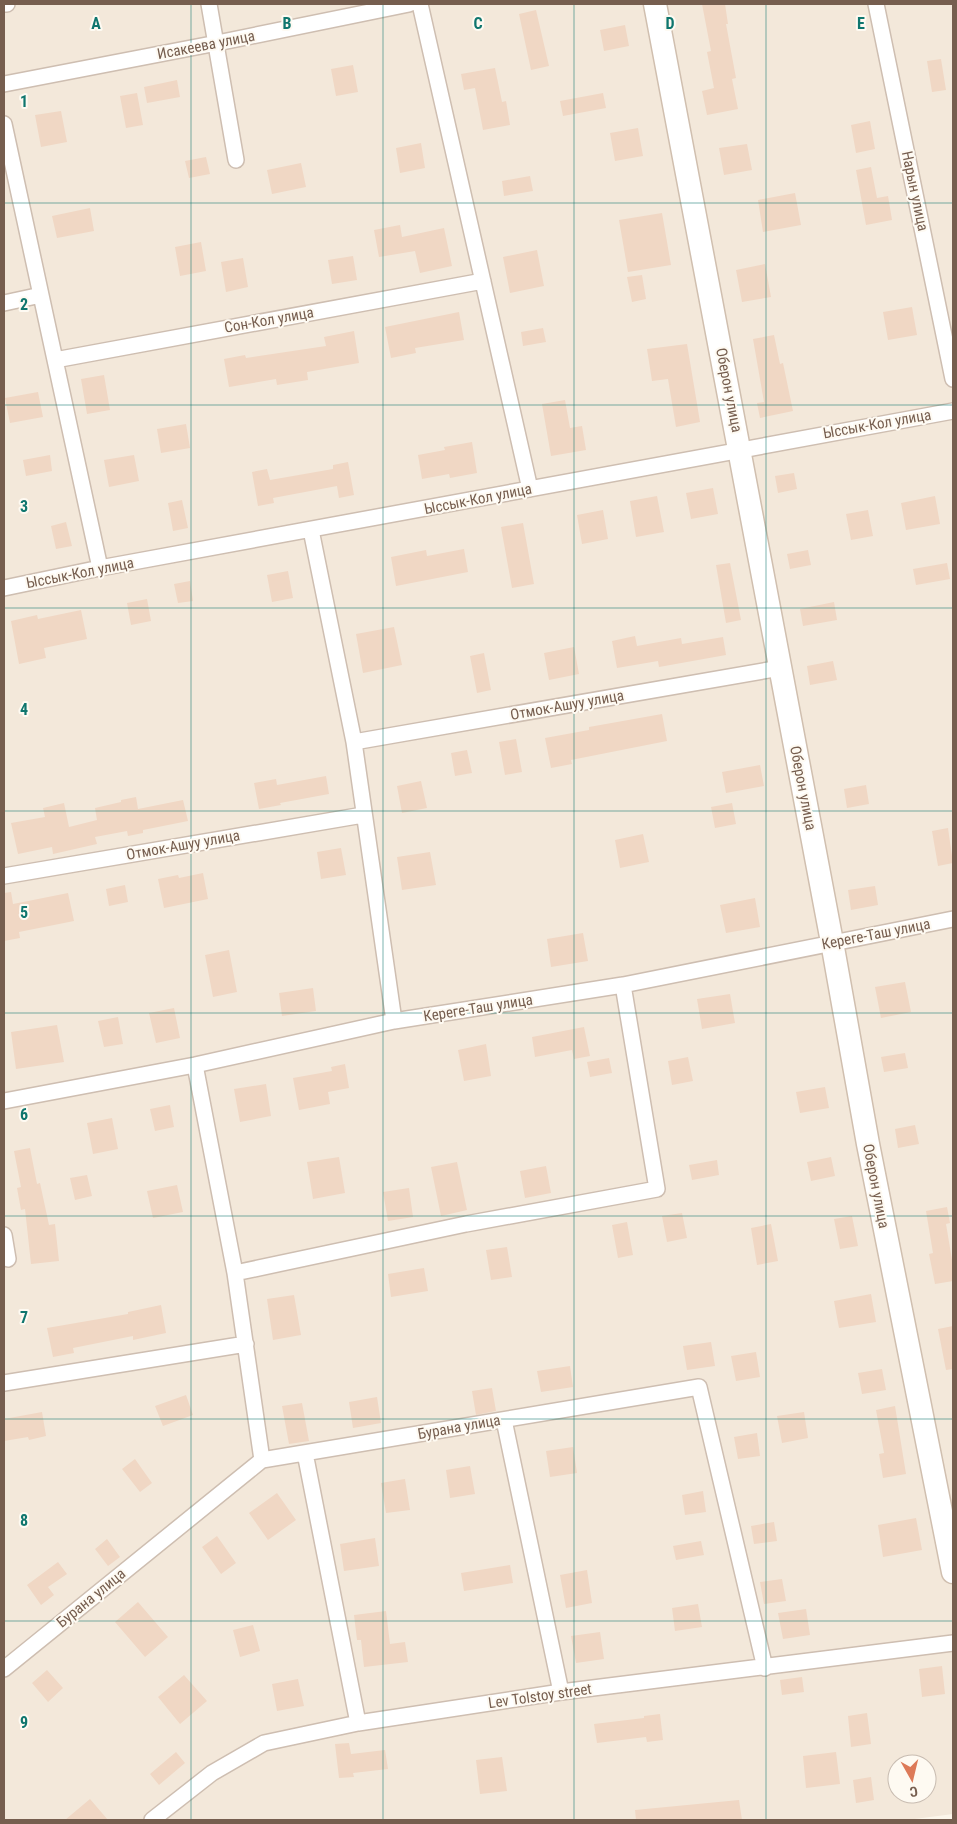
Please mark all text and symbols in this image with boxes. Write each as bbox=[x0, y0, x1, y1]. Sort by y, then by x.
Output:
text: A bbox=[91, 14, 101, 33]
text: B bbox=[283, 14, 292, 33]
text: C bbox=[473, 14, 483, 33]
text: D bbox=[665, 14, 675, 33]
text: E bbox=[857, 14, 865, 33]
street label: Исакеева улица bbox=[156, 27, 256, 63]
text: 1 bbox=[20, 92, 28, 111]
street label: Нарын улица bbox=[898, 149, 932, 233]
text: 2 bbox=[20, 295, 28, 314]
street label: Сон-Кол улица bbox=[223, 303, 315, 337]
street label: Оберон улица bbox=[712, 346, 746, 434]
street label: Ыссык-Кол улица bbox=[822, 406, 932, 442]
street label: Ыссык-Кол улица bbox=[423, 480, 533, 518]
text: 3 bbox=[20, 497, 28, 516]
street label: Ыссык-Кол улица bbox=[25, 554, 135, 592]
street label: Отмок-Ашуу улица bbox=[509, 686, 625, 724]
text: 4 bbox=[20, 700, 28, 719]
street label: Оберон улица bbox=[786, 744, 820, 832]
street label: Отмок-Ашуу улица bbox=[125, 826, 241, 864]
text: 5 bbox=[20, 903, 28, 922]
street label: Кереге-Таш улица bbox=[820, 915, 932, 953]
street label: Кереге-Таш улица bbox=[422, 990, 534, 1026]
text: 6 bbox=[20, 1105, 28, 1124]
street label: Оберон улица bbox=[859, 1142, 893, 1230]
text: 7 bbox=[20, 1308, 28, 1327]
street label: Бурана улица bbox=[416, 1411, 502, 1443]
text: 8 bbox=[20, 1511, 28, 1530]
street label: Бурана улица bbox=[53, 1565, 129, 1631]
street label: Lev Tolstoy street bbox=[487, 1680, 593, 1712]
text: 9 bbox=[20, 1713, 28, 1732]
north arrow bbox=[887, 1754, 937, 1804]
text: С bbox=[909, 1783, 919, 1800]

